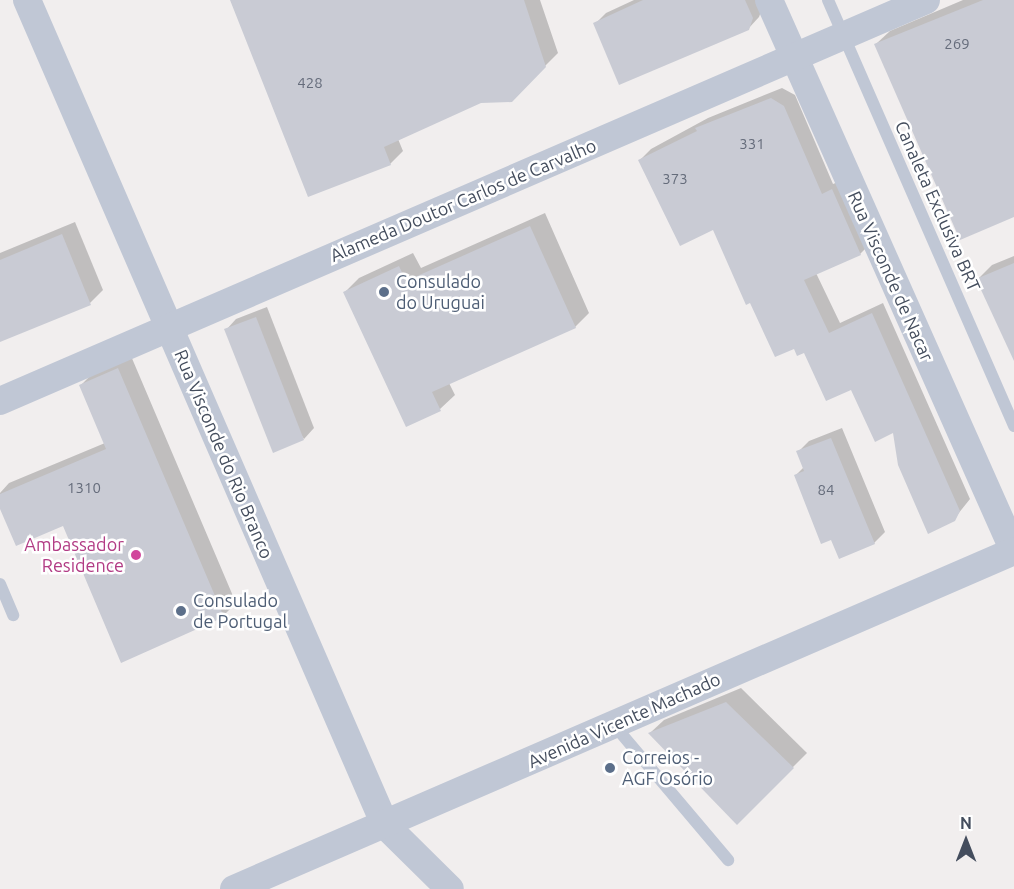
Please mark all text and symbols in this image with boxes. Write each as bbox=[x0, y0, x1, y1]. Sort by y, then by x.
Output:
house number: 269 bbox=[944, 35, 970, 53]
house number: 428 bbox=[297, 74, 323, 92]
street label: Canaleta Exclusiva BRT bbox=[891, 117, 985, 295]
street label: Alameda Doutor Carlos de Carvalho bbox=[327, 134, 599, 266]
house number: 331 bbox=[739, 135, 765, 153]
house number: 373 bbox=[662, 170, 688, 188]
street label: Rua Visconde de Nacar bbox=[844, 188, 938, 364]
place label: Consulado do Uruguai bbox=[396, 271, 485, 314]
marker: Consulado do Uruguai bbox=[377, 285, 391, 299]
street label: Rua Visconde do Rio Branco bbox=[170, 346, 278, 562]
house number: 1310 bbox=[67, 479, 101, 497]
house number: 84 bbox=[818, 481, 834, 499]
place label: Ambassador Residence bbox=[24, 534, 124, 576]
marker: Ambassador Residence bbox=[129, 548, 143, 562]
place label: Consulado de Portugal bbox=[193, 590, 287, 632]
marker: Consulado de Portugal bbox=[174, 604, 188, 618]
street label: Avenida Vicente Machado bbox=[524, 668, 724, 772]
place label: Correios - AGF Osório bbox=[622, 747, 713, 789]
marker: Correios - AGF Osório bbox=[603, 761, 617, 775]
north arrow bbox=[936, 811, 996, 871]
text: N bbox=[960, 814, 972, 832]

